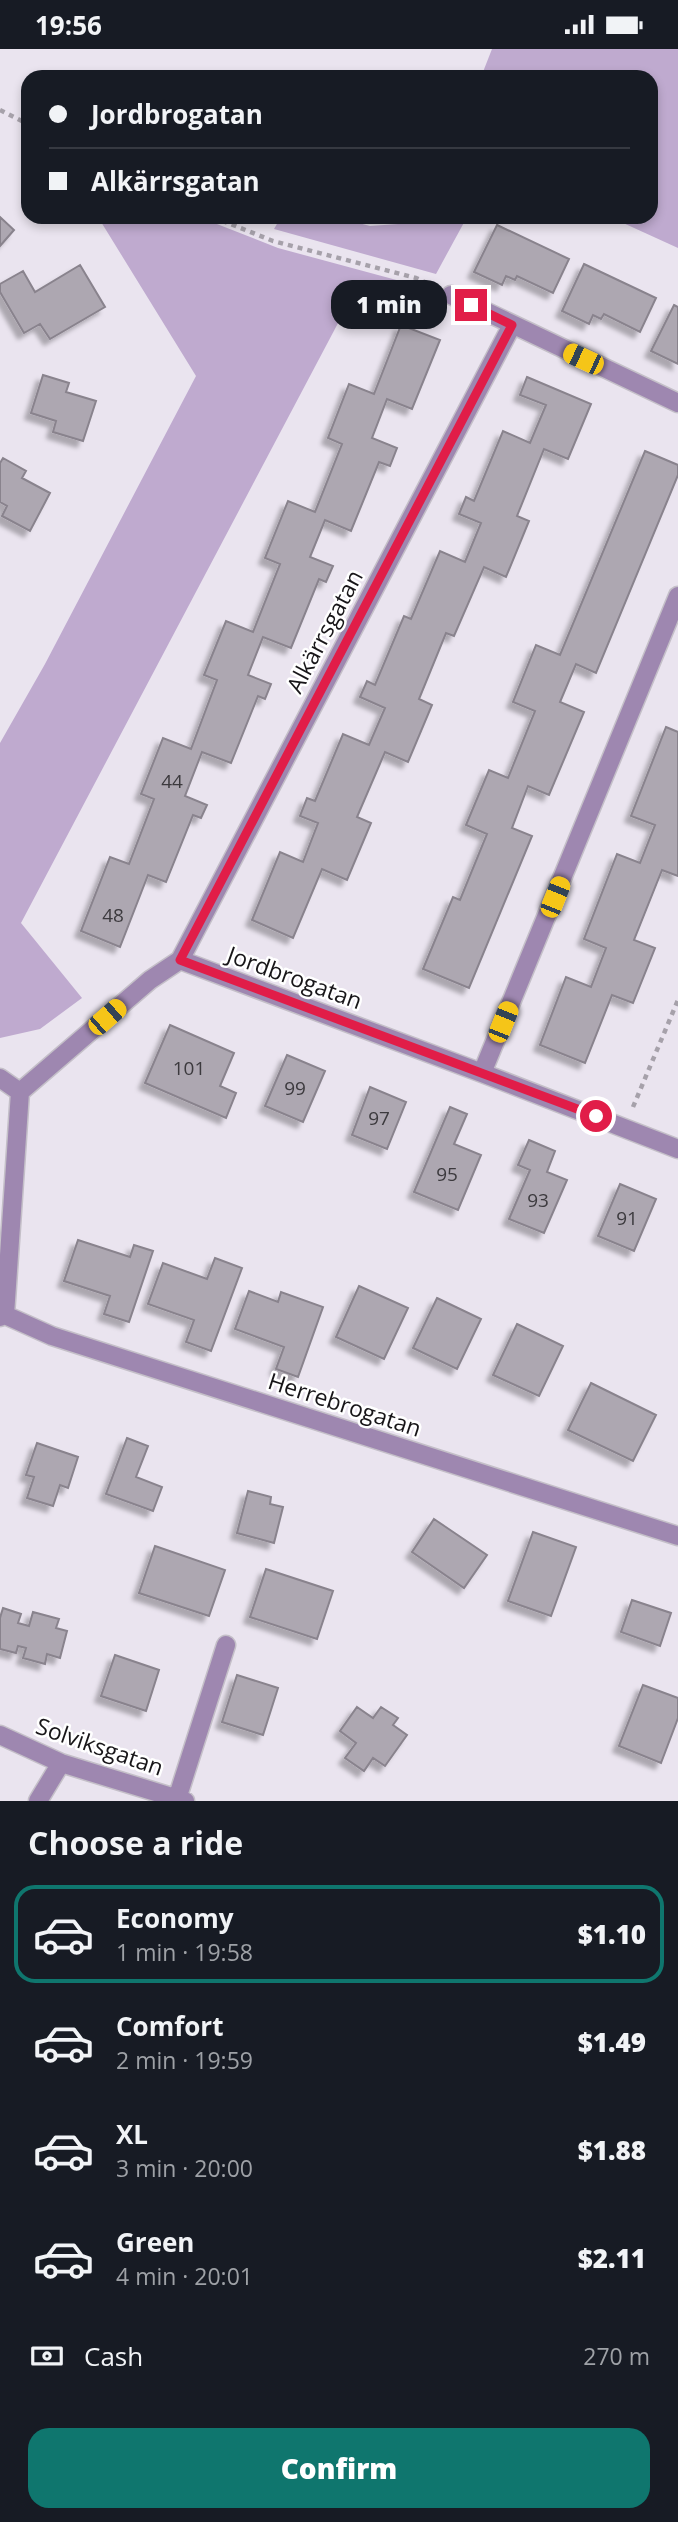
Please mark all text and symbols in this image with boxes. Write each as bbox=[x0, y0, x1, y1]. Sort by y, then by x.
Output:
text: 19:56 bbox=[35, 7, 102, 43]
text: Jordbrogatan bbox=[91, 96, 263, 132]
text: Alkärrsgatan bbox=[91, 163, 260, 199]
callout: 1 min bbox=[331, 281, 447, 329]
text: 1 min bbox=[356, 288, 422, 320]
route end bbox=[455, 289, 487, 321]
car bbox=[560, 341, 607, 377]
street label: Alkärrsgatan bbox=[278, 564, 370, 698]
house number: 44 bbox=[161, 768, 183, 794]
car bbox=[538, 874, 573, 920]
house number: 48 bbox=[102, 902, 124, 928]
street label: Jordbrogatan bbox=[221, 937, 367, 1016]
car bbox=[85, 995, 130, 1039]
car bbox=[486, 999, 521, 1045]
house number: 101 bbox=[173, 1055, 205, 1081]
house number: 99 bbox=[284, 1075, 306, 1101]
route start bbox=[580, 1100, 612, 1132]
house number: 97 bbox=[368, 1105, 390, 1131]
house number: 95 bbox=[436, 1161, 458, 1187]
house number: 93 bbox=[527, 1187, 549, 1213]
house number: 91 bbox=[616, 1205, 638, 1231]
street label: Herrebrogatan bbox=[264, 1364, 426, 1444]
street label: Solviksgatan bbox=[32, 1709, 168, 1783]
text: Choose a ride bbox=[28, 1821, 243, 1864]
text: Economy bbox=[116, 1900, 234, 1936]
icon: car bbox=[32, 1903, 95, 1966]
text: $1.10 bbox=[578, 1916, 646, 1952]
text: 1 min · 19:58 bbox=[116, 1936, 253, 1968]
text: Comfort bbox=[116, 2008, 223, 2044]
icon: car bbox=[32, 2011, 95, 2074]
text: $1.49 bbox=[578, 2024, 646, 2060]
text: 2 min · 19:59 bbox=[116, 2044, 253, 2076]
text: XL bbox=[116, 2116, 148, 2152]
icon: car bbox=[32, 2119, 95, 2182]
text: $1.88 bbox=[578, 2132, 646, 2168]
text: 3 min · 20:00 bbox=[116, 2152, 253, 2184]
text: Green bbox=[116, 2224, 194, 2260]
icon: car bbox=[32, 2227, 95, 2290]
text: $2.11 bbox=[578, 2240, 646, 2276]
text: 4 min · 20:01 bbox=[116, 2260, 253, 2292]
icon: cash bbox=[28, 2337, 66, 2375]
text: Cash bbox=[84, 2338, 143, 2374]
text: 270 m bbox=[583, 2340, 650, 2372]
button: Confirm bbox=[28, 2428, 650, 2508]

